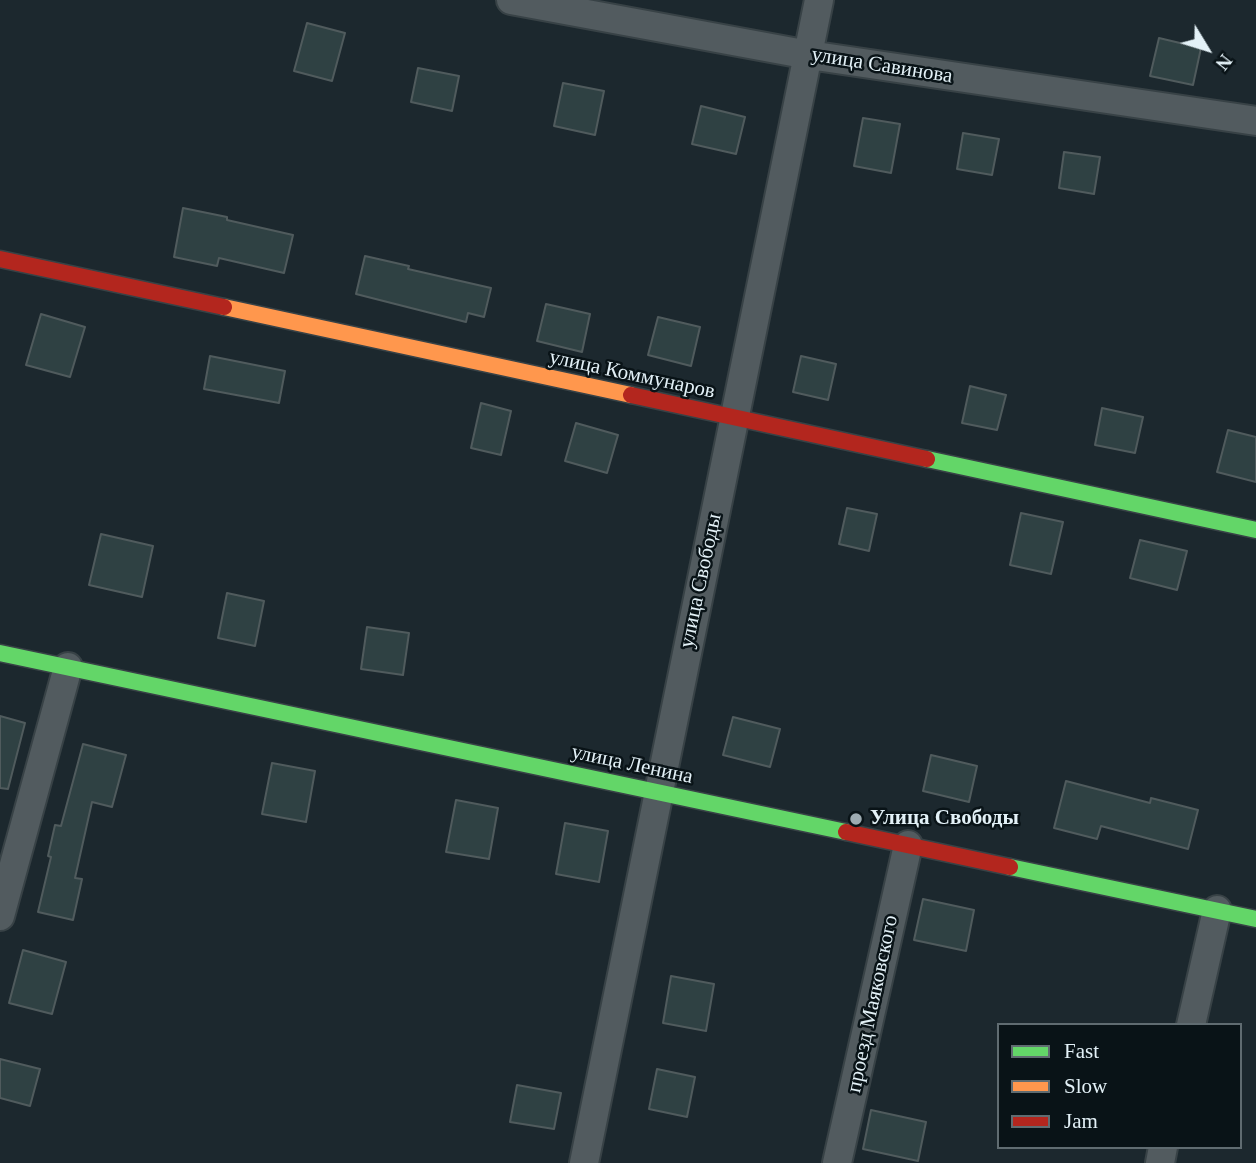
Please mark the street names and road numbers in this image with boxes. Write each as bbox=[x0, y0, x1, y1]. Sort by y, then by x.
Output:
street label: улица Савинова bbox=[810, 42, 954, 90]
street label: улица Коммунаров bbox=[547, 345, 717, 405]
street label: улица Свободы bbox=[674, 511, 728, 651]
street label: улица Ленина bbox=[569, 740, 695, 790]
street label: проезд Маяковского bbox=[842, 913, 904, 1095]

